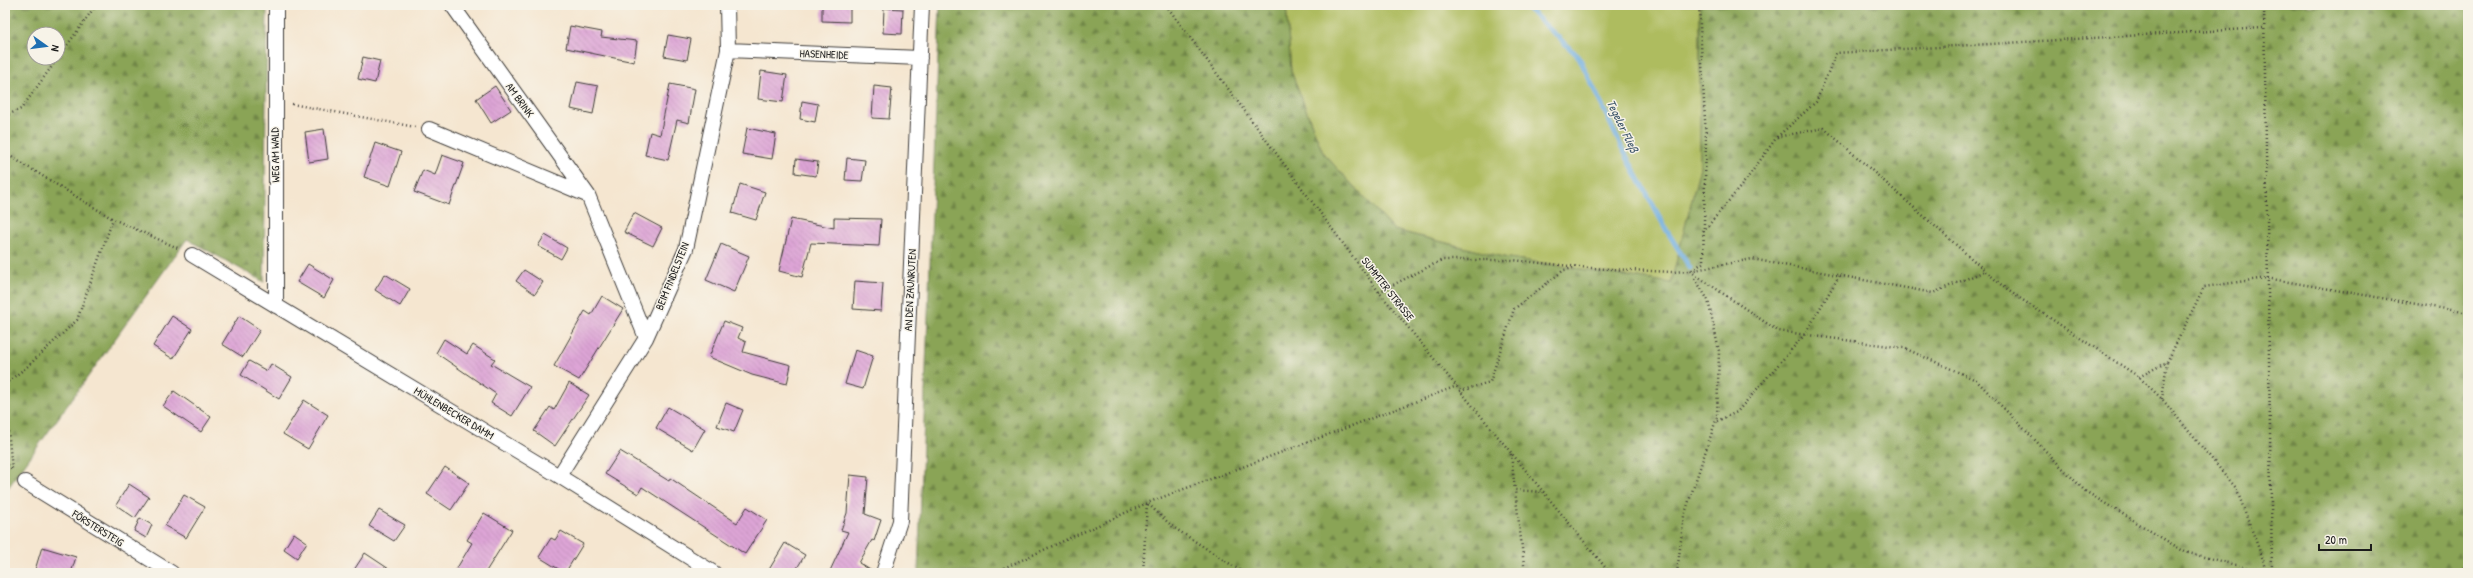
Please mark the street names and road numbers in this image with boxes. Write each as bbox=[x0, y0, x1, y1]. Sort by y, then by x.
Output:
street label: HASENHEIDE bbox=[799, 46, 849, 62]
street label: AM BRINK bbox=[503, 80, 537, 120]
street label: WEG AM WALD bbox=[268, 126, 282, 183]
street label: BEIM FINDELSTEIN bbox=[652, 240, 692, 312]
street label: AN DEN ZAUNRUTEN bbox=[901, 249, 919, 331]
street label: SUMMTER STRASSE bbox=[1359, 254, 1417, 324]
street label: MÜHLENBECKER DAMM bbox=[411, 384, 497, 443]
street label: FÖRSTERSTEIG bbox=[69, 506, 127, 550]

